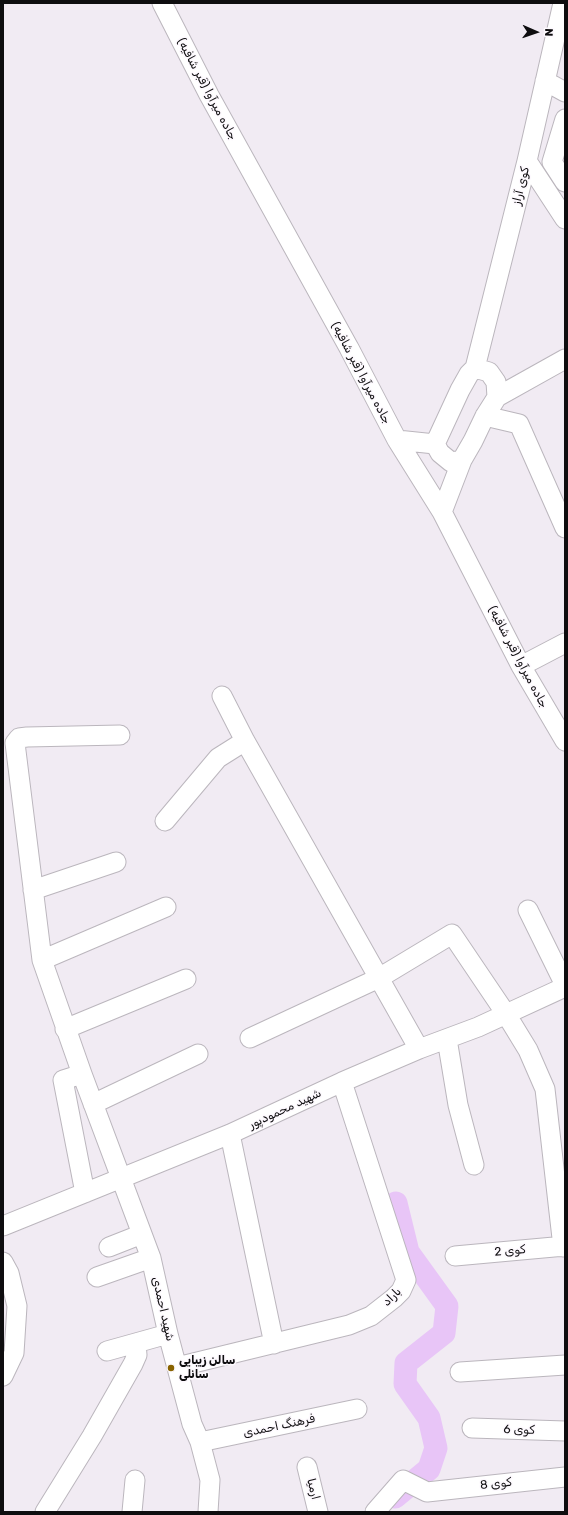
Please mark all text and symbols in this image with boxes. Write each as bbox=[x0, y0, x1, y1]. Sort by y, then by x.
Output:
north arrow bbox=[516, 12, 556, 52]
text: N bbox=[542, 28, 555, 37]
street label: جاده میرآوا (قبر شافیه) bbox=[174, 36, 240, 142]
street label: کوی آراز bbox=[509, 165, 533, 207]
street label: جاده میرآوا (قبر شافیه) bbox=[328, 320, 394, 426]
street label: جاده میرآوا (قبر شافیه) bbox=[485, 604, 551, 710]
street label: شهید محمودپور bbox=[247, 1086, 323, 1132]
street label: کوی 2 bbox=[494, 1242, 526, 1260]
street label: شهید احمدی bbox=[149, 1275, 177, 1343]
street label: باراد bbox=[380, 1285, 404, 1309]
place label: سالن زیبایی سانلی bbox=[179, 1354, 235, 1382]
marker: سالن زیبایی سانلی bbox=[166, 1363, 176, 1373]
street label: فرهنگ احمدی bbox=[242, 1411, 316, 1441]
street label: کوی 6 bbox=[503, 1422, 535, 1438]
street label: کوی 8 bbox=[479, 1475, 513, 1493]
street label: ارمیا bbox=[303, 1477, 323, 1501]

